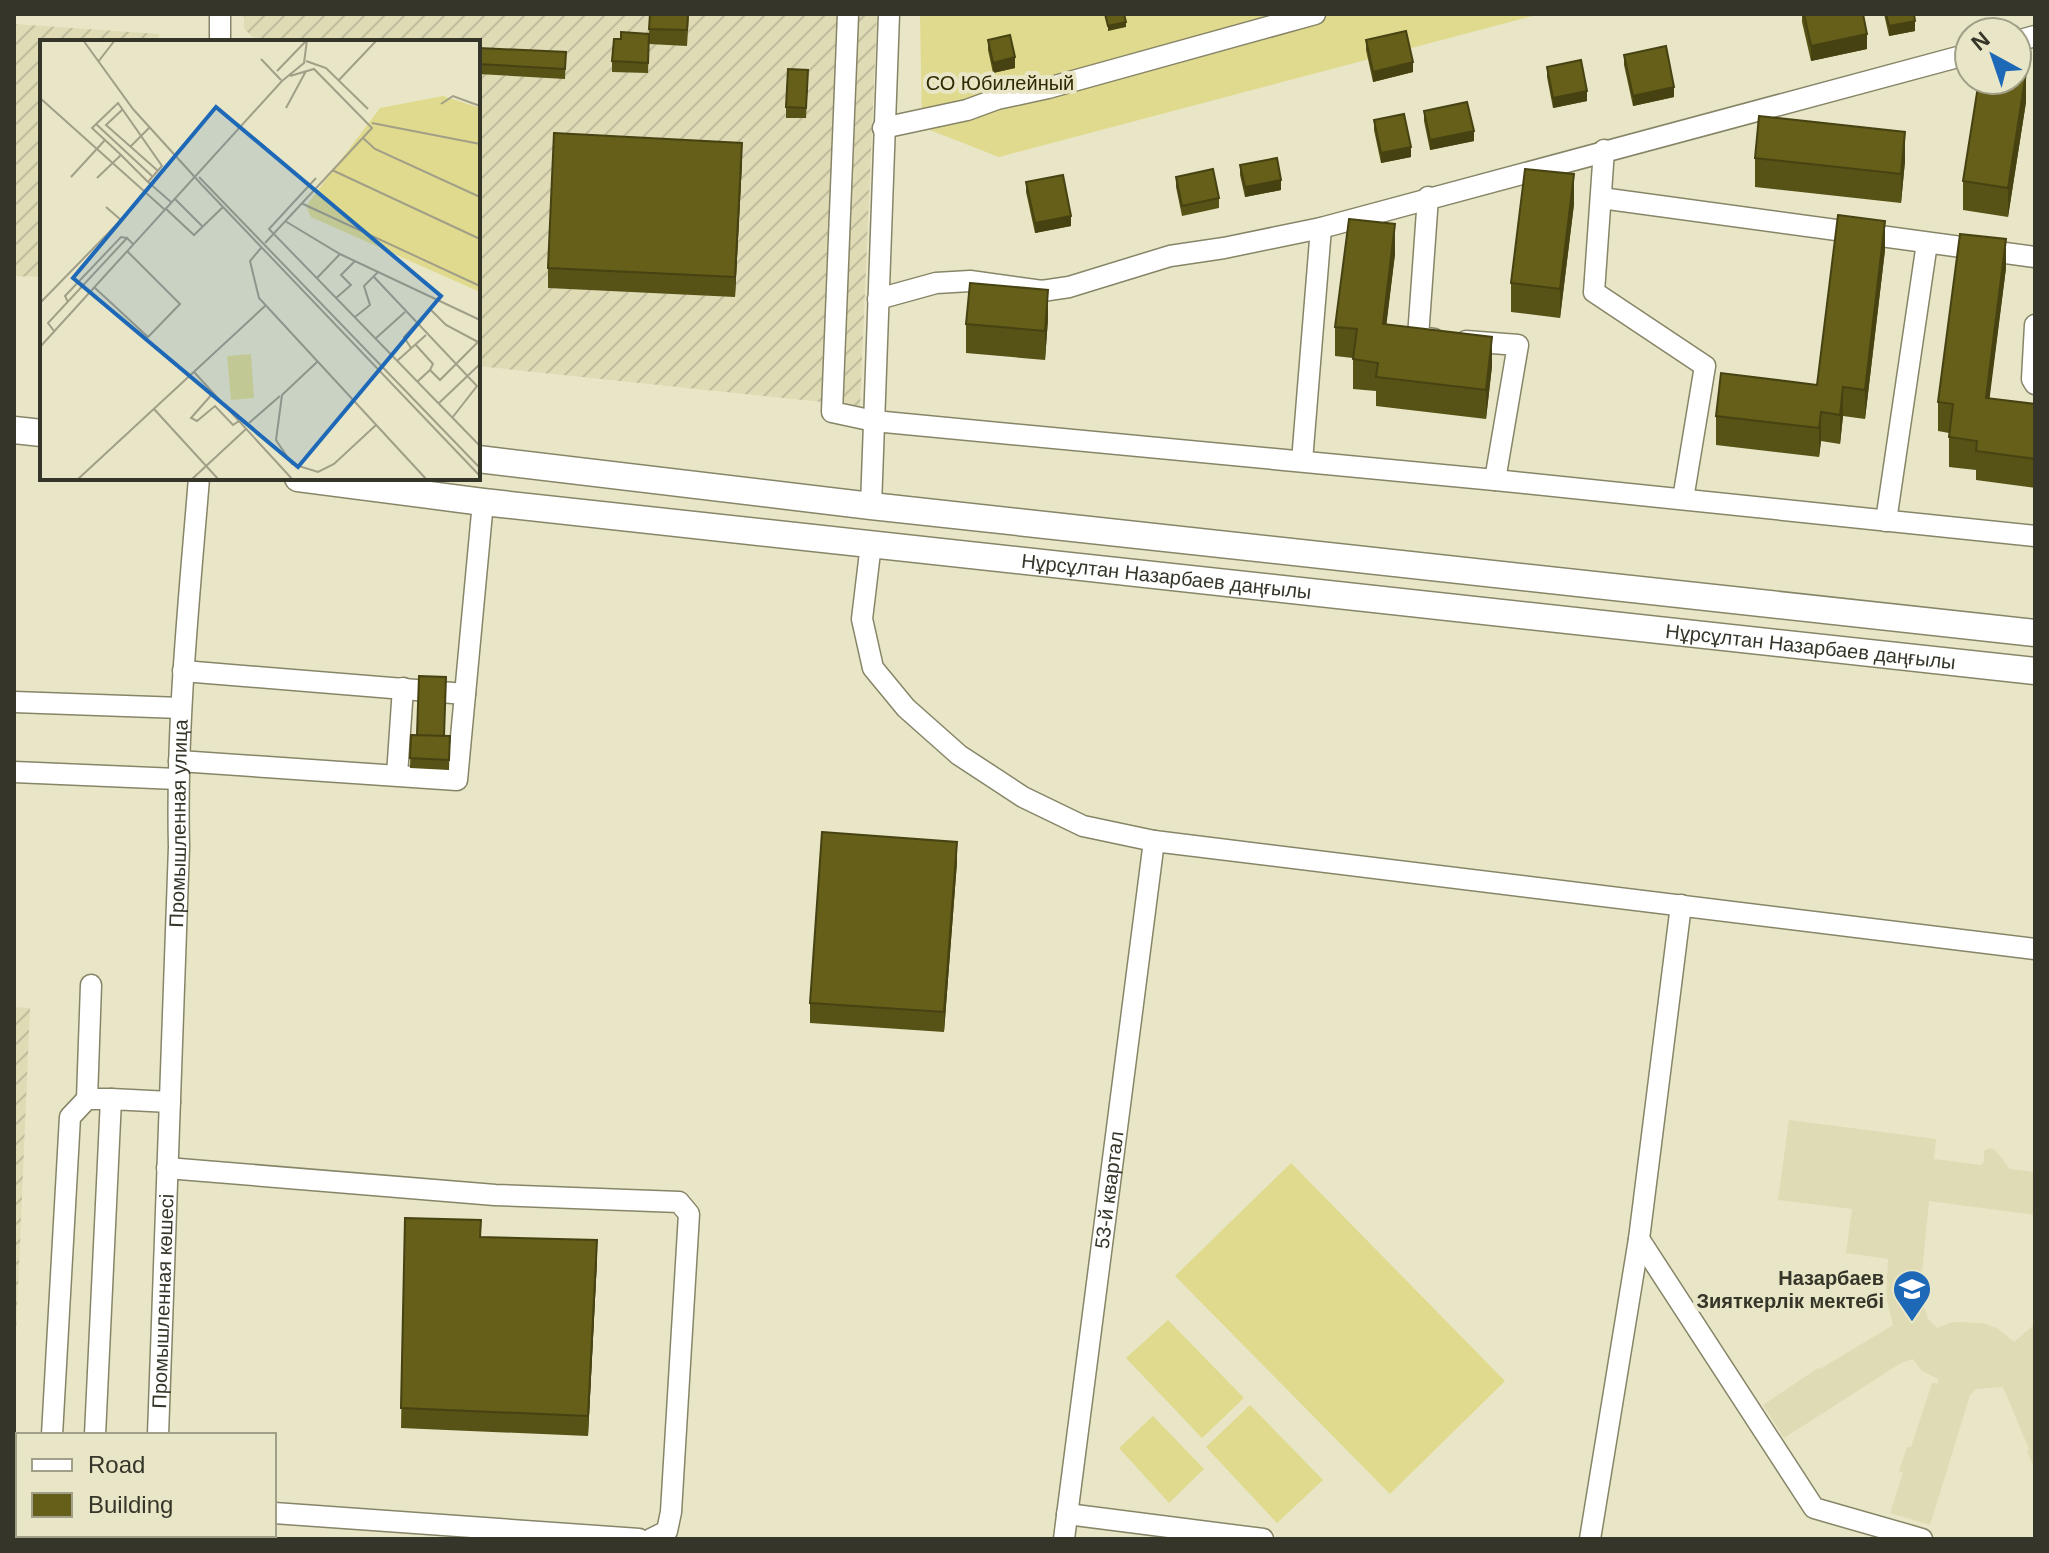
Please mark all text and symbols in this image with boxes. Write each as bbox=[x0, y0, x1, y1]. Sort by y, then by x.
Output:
north arrow bbox=[1953, 16, 2033, 96]
text: N bbox=[1966, 26, 1995, 56]
inset map bbox=[40, 40, 480, 480]
park label: СО Юбилейный bbox=[926, 72, 1074, 94]
street label: Нұрсұлтан Назарбаев даңғылы bbox=[1020, 550, 1313, 603]
street label: Нұрсұлтан Назарбаев даңғылы bbox=[1664, 620, 1957, 673]
street label: Промышленная улица bbox=[165, 718, 192, 928]
street label: 53-й квартал bbox=[1091, 1130, 1127, 1250]
street label: Промышленная көшесі bbox=[148, 1193, 178, 1409]
place label: Назарбаев Зияткерлік мектебі bbox=[1697, 1267, 1884, 1312]
school or university icon: Назарбаев Зияткерлік мектебі bbox=[1891, 1268, 1933, 1323]
legend bbox=[16, 1433, 276, 1537]
text: Road bbox=[88, 1451, 145, 1478]
text: Building bbox=[88, 1491, 173, 1518]

